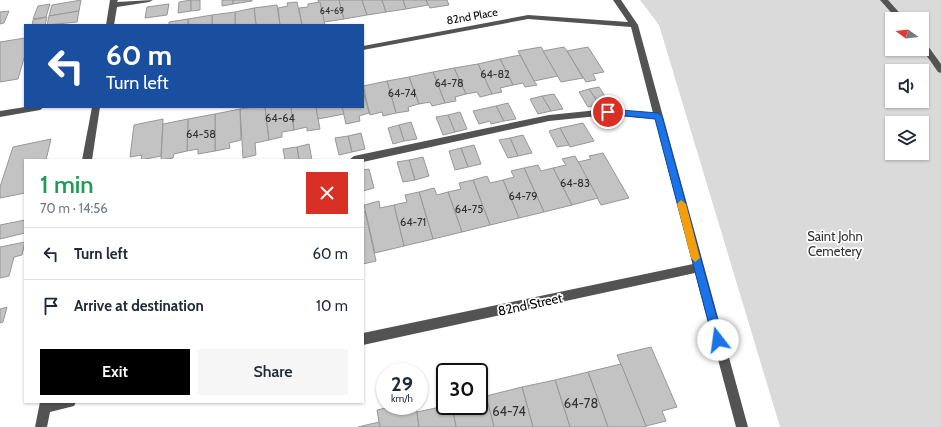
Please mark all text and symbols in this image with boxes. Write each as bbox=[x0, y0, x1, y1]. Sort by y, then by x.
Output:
house number: 64-69 bbox=[320, 5, 344, 16]
street label: 82nd Place bbox=[445, 5, 499, 27]
north arrow bbox=[885, 12, 929, 56]
map controls bbox=[885, 12, 929, 160]
text: 60 m bbox=[106, 38, 172, 72]
icon: left bbox=[40, 40, 92, 92]
button: sound bbox=[885, 64, 929, 108]
house number: 64-82 bbox=[480, 67, 510, 81]
text: Turn left bbox=[106, 72, 169, 94]
house number: 64-78 bbox=[434, 76, 464, 90]
house number: 64-74 bbox=[388, 86, 417, 100]
pin bbox=[591, 95, 625, 129]
icon: arrive bbox=[597, 101, 619, 123]
house number: 64-64 bbox=[265, 111, 296, 125]
button: layers bbox=[885, 116, 929, 160]
house number: 64-58 bbox=[186, 127, 216, 141]
text: 1 min bbox=[40, 170, 94, 199]
button: close bbox=[306, 172, 348, 214]
house number: 64-83 bbox=[560, 176, 590, 190]
house number: 64-79 bbox=[509, 189, 537, 203]
text: 70 m · 14:56 bbox=[40, 200, 108, 216]
house number: 64-75 bbox=[455, 202, 483, 216]
house number: 64-71 bbox=[400, 215, 426, 229]
park label: Saint John Cemetery bbox=[807, 228, 863, 259]
icon: left bbox=[40, 243, 62, 265]
text: Turn left bbox=[74, 245, 128, 263]
text: 60 m bbox=[312, 245, 348, 263]
street label: 82nd Street bbox=[496, 289, 564, 319]
icon: arrive bbox=[40, 295, 62, 317]
text: Arrive at destination bbox=[74, 297, 204, 315]
text: 10 m bbox=[316, 297, 348, 315]
position arrow bbox=[697, 319, 739, 361]
button: Exit bbox=[40, 349, 190, 395]
button: Share bbox=[198, 349, 348, 395]
speed limit sign: 30 bbox=[436, 363, 488, 415]
text: 29 bbox=[391, 372, 413, 396]
text: km/h bbox=[391, 392, 413, 405]
house number: 64-78 bbox=[564, 395, 598, 411]
house number: 64-74 bbox=[492, 403, 526, 419]

